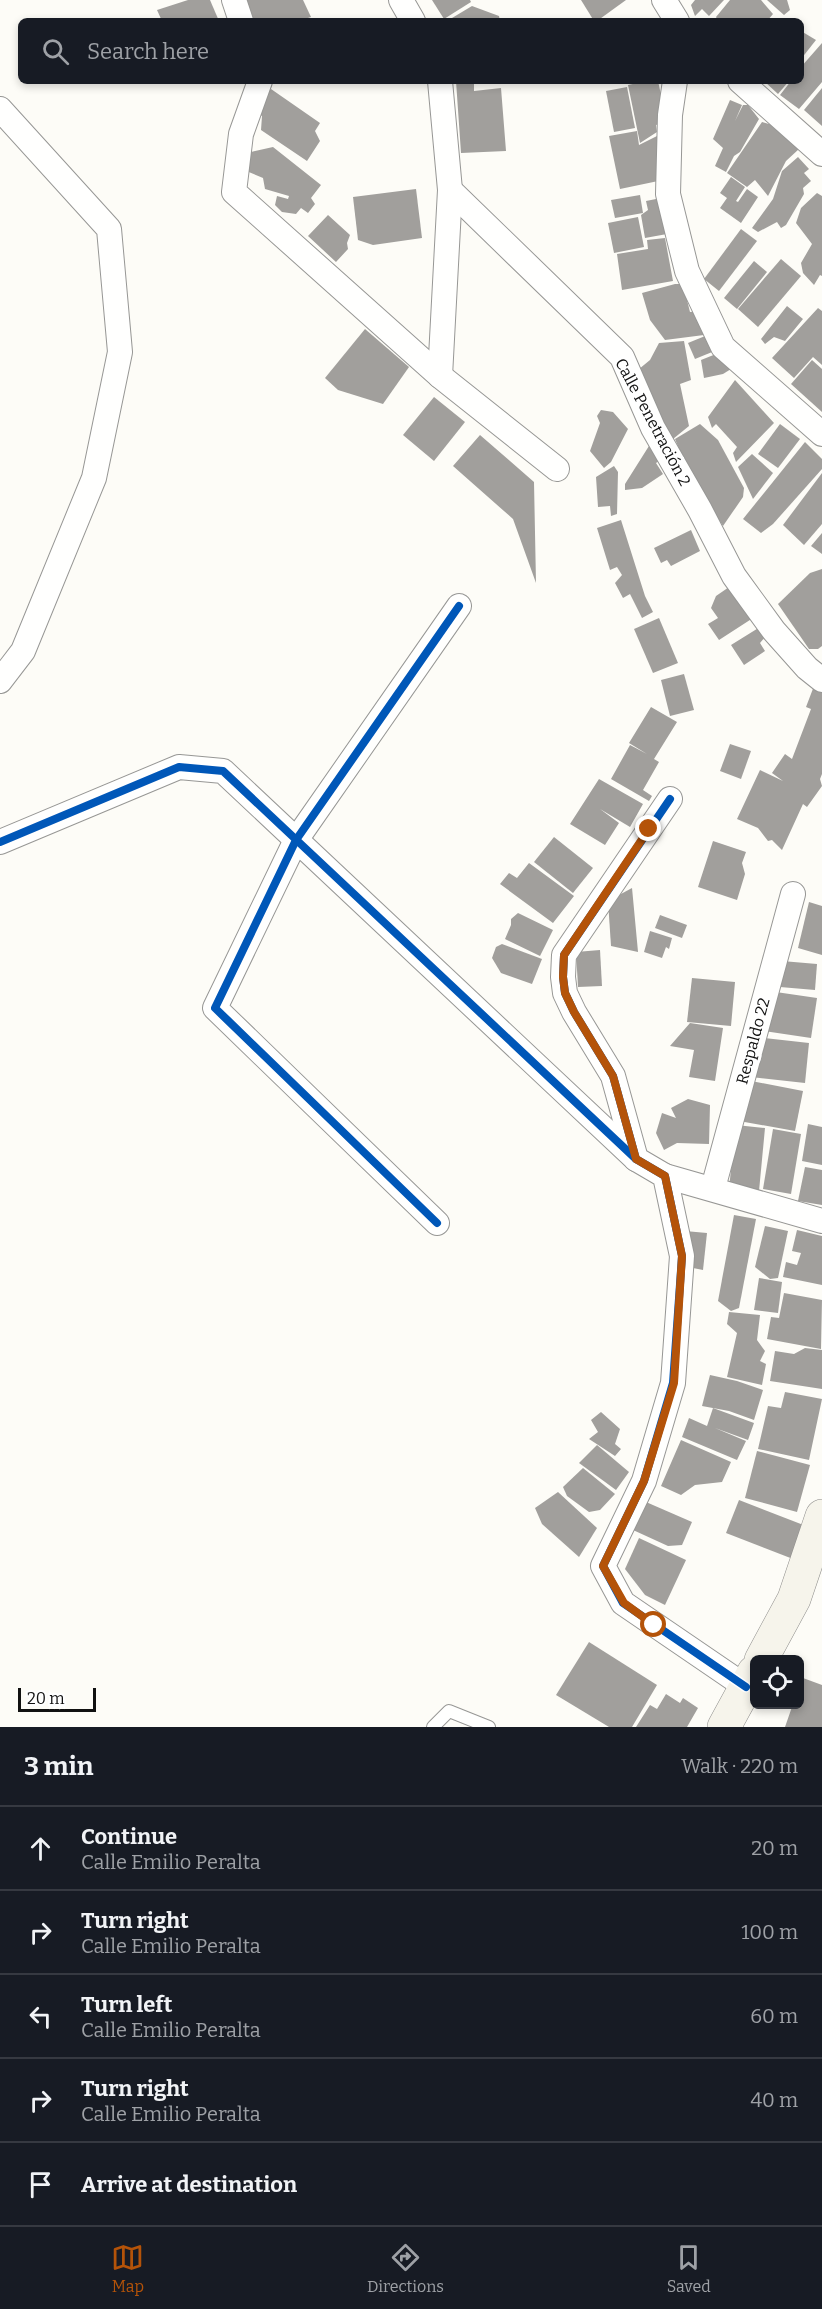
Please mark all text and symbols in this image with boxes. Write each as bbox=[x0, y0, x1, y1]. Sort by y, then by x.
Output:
search box bbox=[18, 18, 804, 84]
icon: search bbox=[39, 35, 72, 68]
text: Search here bbox=[87, 38, 209, 65]
street label: Calle Penetración 2 bbox=[611, 355, 695, 489]
route end bbox=[635, 815, 661, 841]
street label: Respaldo 22 bbox=[732, 996, 774, 1086]
route start bbox=[640, 1611, 666, 1637]
map controls bbox=[750, 1655, 804, 1709]
button: locate bbox=[750, 1655, 804, 1709]
scale bar bbox=[18, 1685, 96, 1712]
text: 20 m bbox=[27, 1689, 64, 1708]
text: 3 min bbox=[24, 1751, 93, 1782]
text: Walk · 220 m bbox=[681, 1754, 798, 1778]
text: Continue bbox=[81, 1823, 177, 1850]
icon: ahead bbox=[24, 1832, 57, 1865]
text: 20 m bbox=[751, 1836, 798, 1860]
text: Calle Emilio Peralta bbox=[81, 1850, 261, 1874]
text: Turn right bbox=[81, 1907, 189, 1934]
icon: right bbox=[24, 1916, 57, 1949]
text: 100 m bbox=[741, 1920, 798, 1944]
text: Calle Emilio Peralta bbox=[81, 1934, 261, 1958]
text: Turn left bbox=[81, 1991, 173, 2018]
icon: left bbox=[24, 2000, 57, 2033]
text: 60 m bbox=[750, 2004, 798, 2028]
text: Calle Emilio Peralta bbox=[81, 2018, 261, 2042]
text: Turn right bbox=[81, 2075, 189, 2102]
icon: right bbox=[24, 2084, 57, 2117]
text: 40 m bbox=[750, 2088, 798, 2112]
text: Calle Emilio Peralta bbox=[81, 2102, 261, 2126]
icon: arrive bbox=[24, 2168, 57, 2201]
text: Arrive at destination bbox=[81, 2171, 297, 2198]
tab: Map bbox=[111, 2241, 144, 2296]
tab: Directions bbox=[367, 2241, 444, 2296]
tab: Saved bbox=[667, 2241, 711, 2296]

